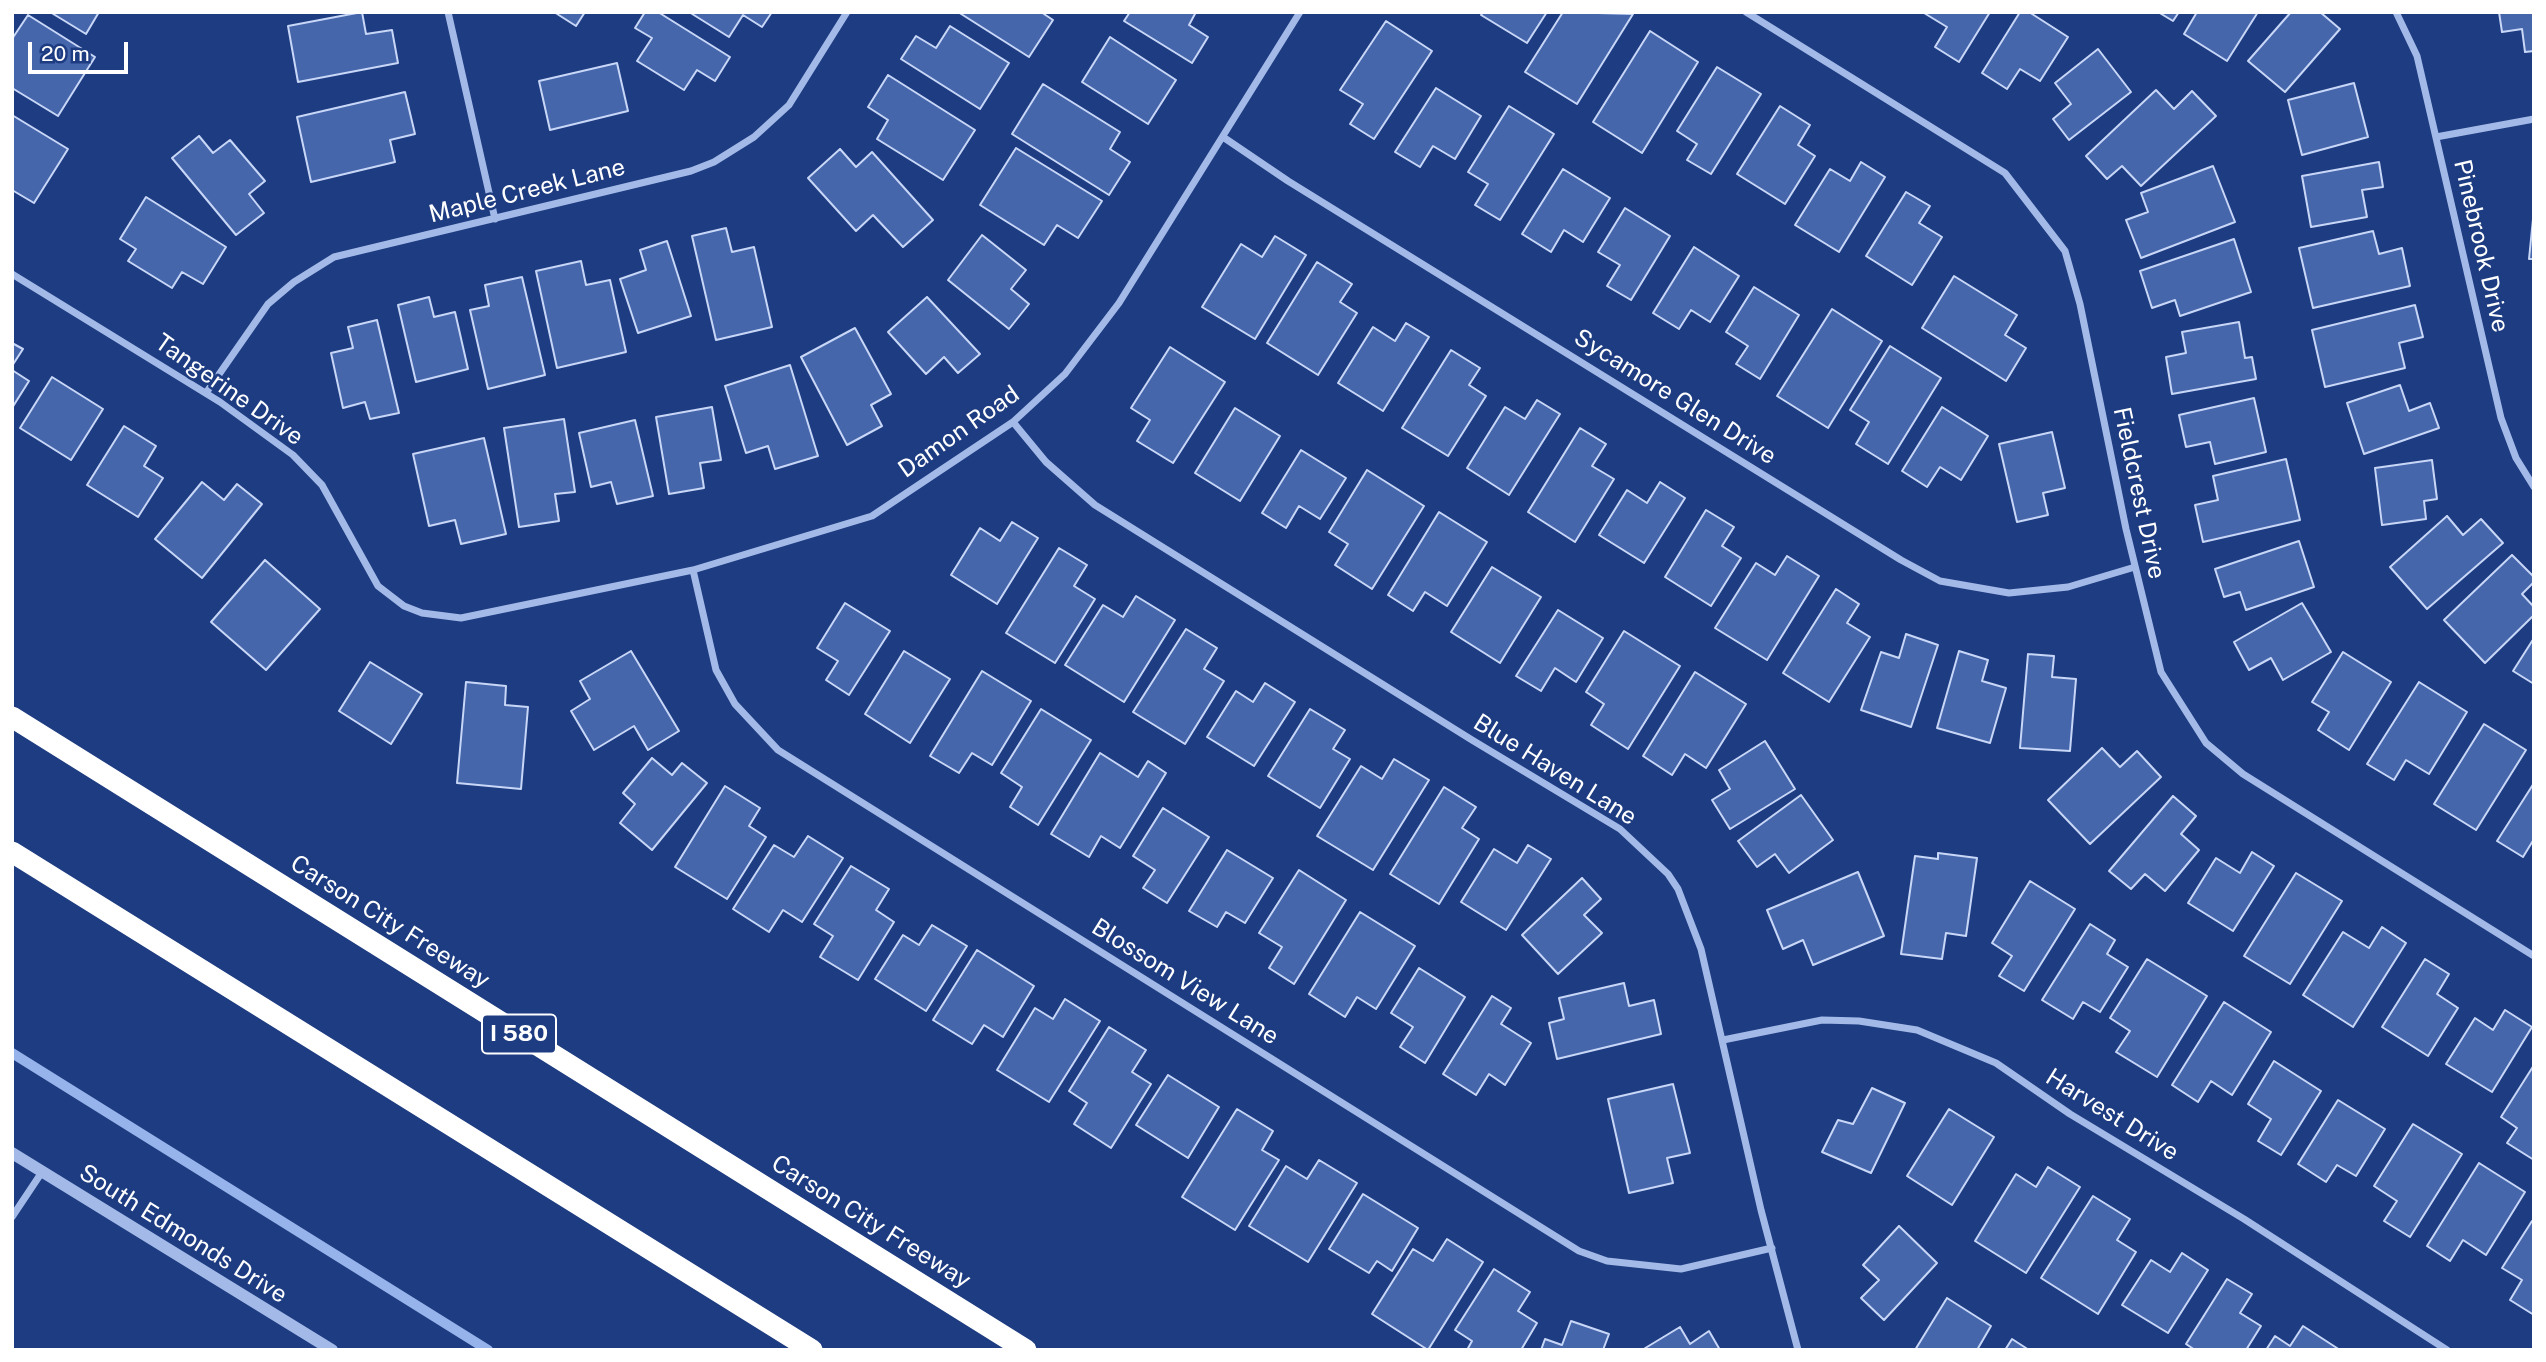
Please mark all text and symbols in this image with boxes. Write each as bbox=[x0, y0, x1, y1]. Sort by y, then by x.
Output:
scale bar bbox=[32, 28, 131, 72]
text: 20 m bbox=[41, 41, 90, 66]
street label: Maple Creek Lane bbox=[426, 153, 628, 229]
street label: Pinebrook Drive bbox=[2447, 157, 2515, 335]
street label: Sycamore Glen Drive bbox=[1569, 323, 1781, 471]
street label: Tangerine Drive bbox=[149, 328, 309, 452]
street label: Damon Road bbox=[893, 380, 1025, 484]
street label: Fieldcrest Drive bbox=[2107, 404, 2171, 582]
street label: Blue Haven Lane bbox=[1468, 708, 1642, 832]
street label: Carson City Freeway bbox=[285, 849, 495, 995]
street label: Blossom View Lane bbox=[1086, 913, 1284, 1051]
road number: I 580 bbox=[482, 1015, 556, 1054]
street label: Harvest Drive bbox=[2040, 1063, 2184, 1167]
street label: Carson City Freeway bbox=[766, 1149, 976, 1295]
street label: South Edmonds Drive bbox=[74, 1158, 292, 1310]

